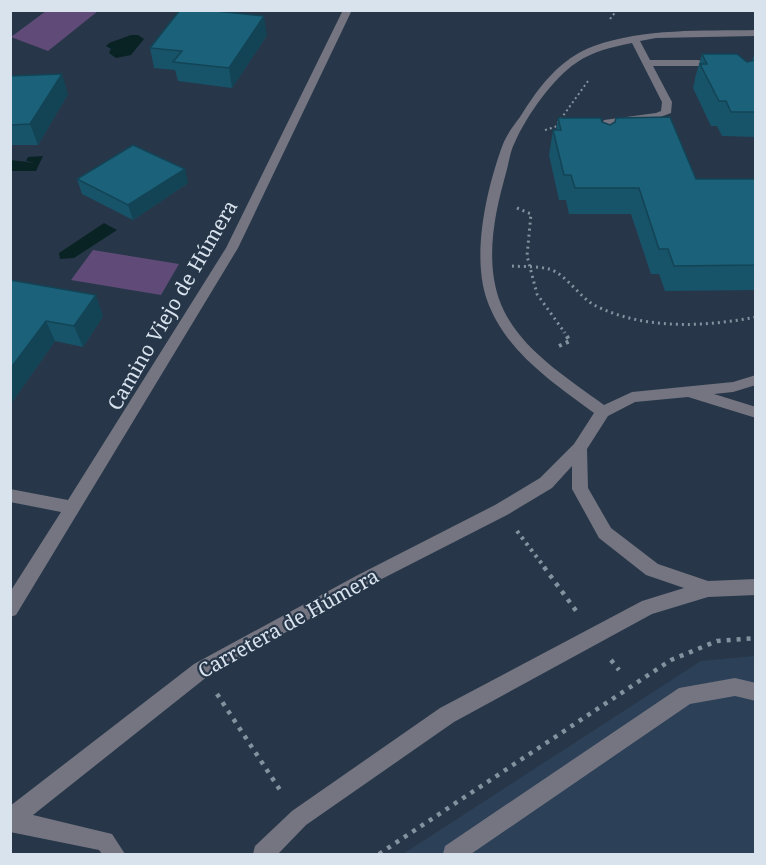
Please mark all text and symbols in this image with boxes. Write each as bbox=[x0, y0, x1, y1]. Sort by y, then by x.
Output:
street label: Camino Viejo de Húmera bbox=[101, 195, 243, 415]
street label: Carretera de Húmera bbox=[193, 562, 383, 684]

